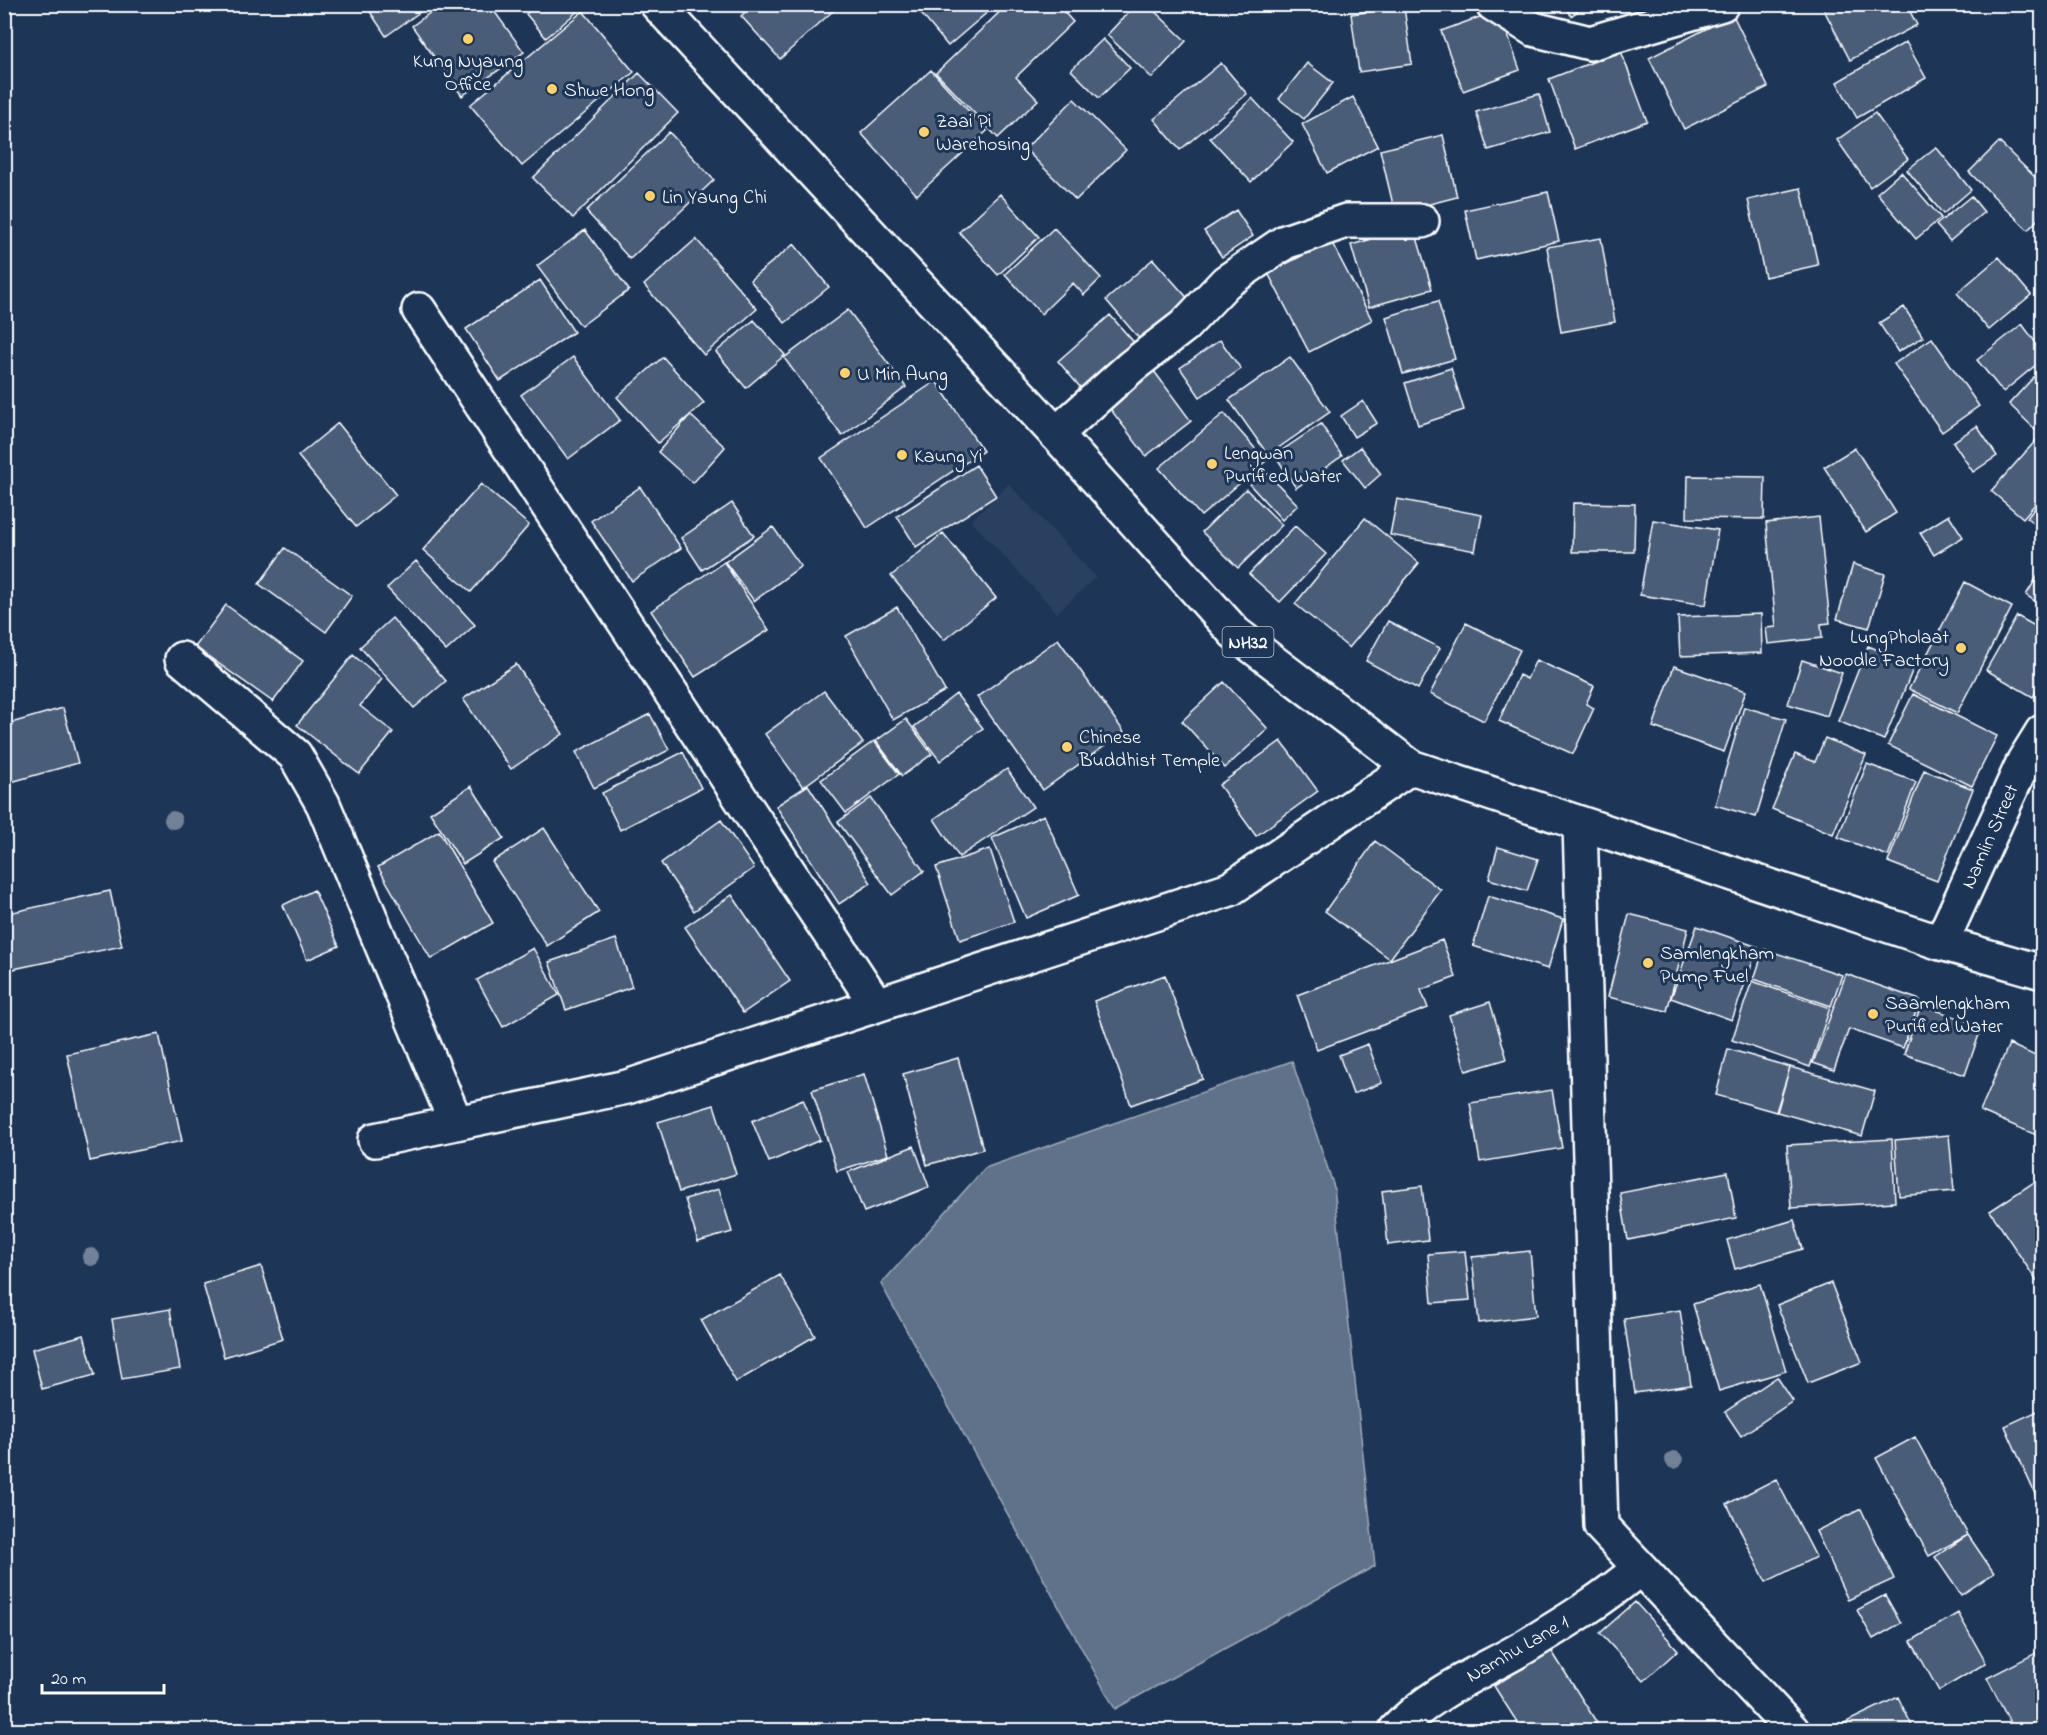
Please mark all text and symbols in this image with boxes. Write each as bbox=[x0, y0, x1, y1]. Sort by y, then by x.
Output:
marker: Kung Nyaung Office bbox=[461, 32, 475, 46]
place label: Kung Nyaung Office bbox=[413, 48, 523, 100]
place label: Shwe Hong bbox=[564, 77, 654, 107]
marker: Shwe Hong bbox=[545, 82, 559, 96]
place label: Zaai Pi Warehosing bbox=[936, 108, 1030, 161]
marker: Zaai Pi Warehosing bbox=[917, 125, 931, 139]
place label: Lin Yaung Chi bbox=[662, 184, 767, 214]
marker: Lin Yaung Chi bbox=[643, 189, 657, 203]
place label: U Min Aung bbox=[857, 361, 948, 391]
marker: U Min Aung bbox=[838, 366, 852, 380]
place label: Lengwan Purified Water bbox=[1224, 440, 1343, 492]
place label: Kaung Yi bbox=[914, 443, 983, 473]
marker: Kaung Yi bbox=[895, 448, 909, 462]
marker: Lengwan Purified Water bbox=[1205, 457, 1219, 471]
place label: LungPholaat Noodle Factory bbox=[1819, 624, 1949, 676]
road number: NH32 bbox=[1222, 627, 1274, 657]
marker: LungPholaat Noodle Factory bbox=[1954, 641, 1968, 655]
place label: Chinese Buddhist Temple bbox=[1078, 724, 1220, 776]
marker: Chinese Buddhist Temple bbox=[1060, 740, 1074, 754]
street label: Namlin Street bbox=[1955, 780, 2027, 894]
place label: Samlengkham Pump Fuel bbox=[1660, 940, 1774, 992]
marker: Samlengkham Pump Fuel bbox=[1641, 956, 1655, 970]
place label: Saamlengkham Purified Water bbox=[1885, 990, 2010, 1042]
marker: Saamlengkham Purified Water bbox=[1866, 1007, 1880, 1021]
street label: Namhu Lane 1 bbox=[1462, 1609, 1575, 1691]
scale bar bbox=[42, 1657, 164, 1695]
text: 20 m bbox=[51, 1667, 86, 1693]

